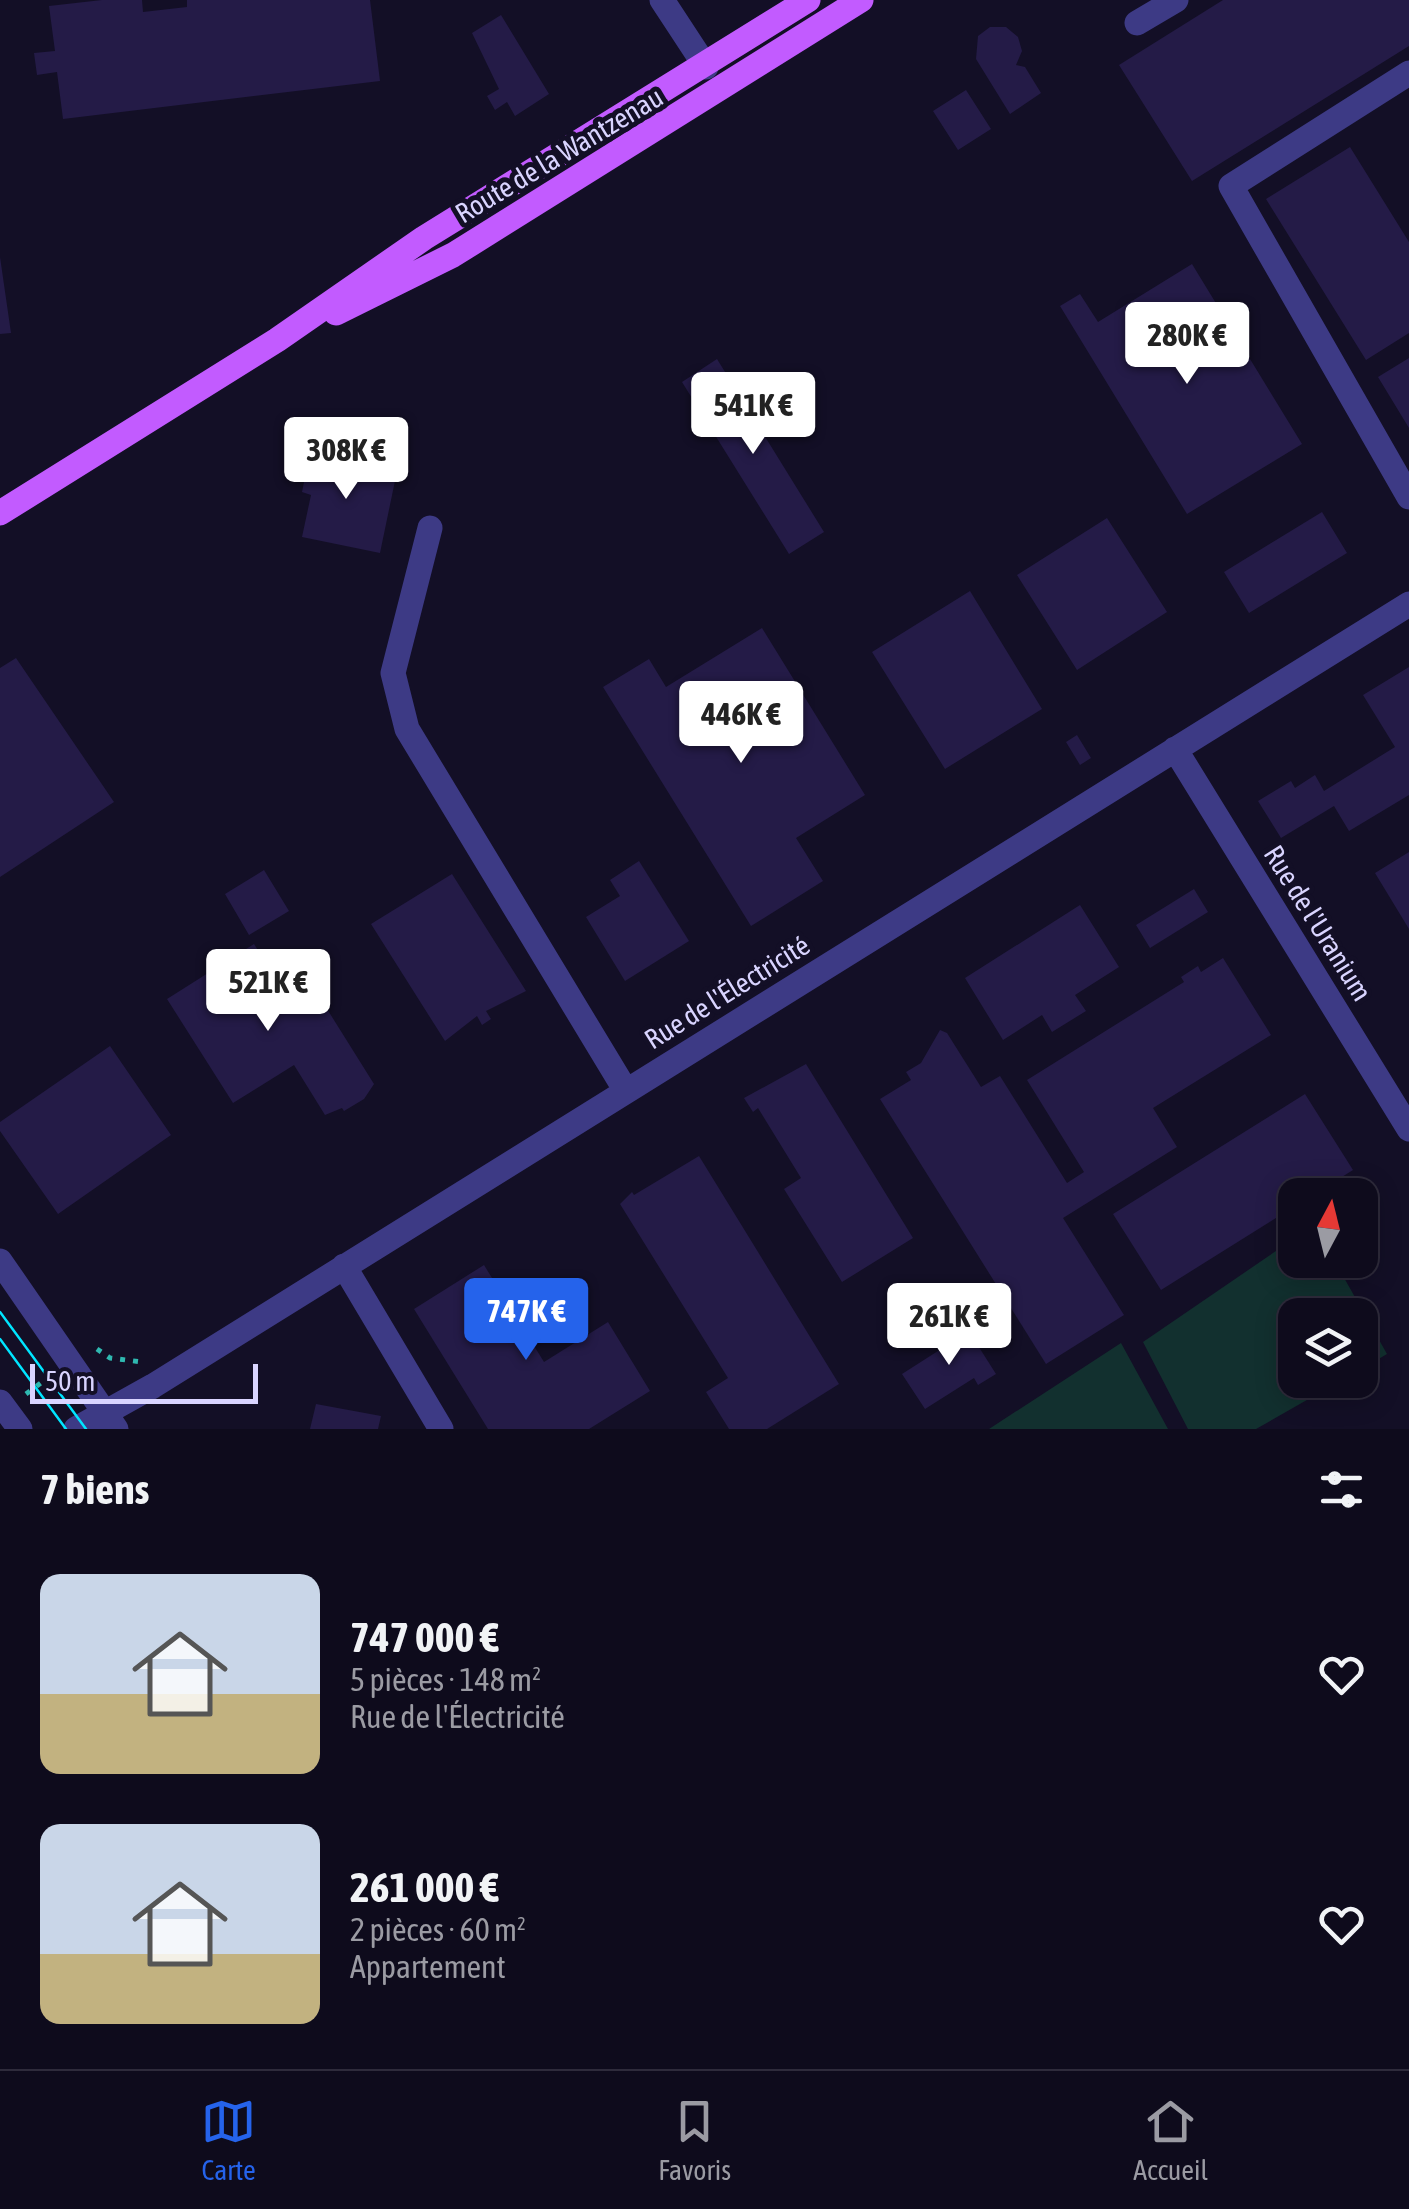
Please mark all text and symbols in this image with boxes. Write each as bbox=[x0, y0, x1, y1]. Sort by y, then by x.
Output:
street label: Route de la Wantzenau bbox=[450, 81, 668, 229]
pin: 280K € bbox=[1106, 302, 1268, 387]
text: 280K € bbox=[1147, 316, 1227, 353]
pin: 541K € bbox=[672, 372, 834, 457]
text: 541K € bbox=[713, 386, 793, 423]
pin: 308K € bbox=[265, 417, 427, 502]
text: 308K € bbox=[306, 431, 386, 468]
pin: 446K € bbox=[660, 681, 822, 766]
text: 446K € bbox=[701, 695, 781, 732]
street label: Rue de l'Uranium bbox=[1258, 840, 1378, 1006]
street label: Rue de l'Électricité bbox=[639, 929, 815, 1055]
pin: 521K € bbox=[187, 949, 349, 1034]
text: 521K € bbox=[228, 963, 308, 1000]
north arrow bbox=[1278, 1178, 1378, 1278]
map controls bbox=[1278, 1178, 1378, 1398]
pin: 747K € bbox=[445, 1278, 607, 1363]
pin: 261K € bbox=[868, 1283, 1030, 1368]
text: 747K € bbox=[486, 1292, 566, 1329]
text: 261K € bbox=[909, 1297, 989, 1334]
button: layers bbox=[1278, 1298, 1378, 1398]
scale bar bbox=[30, 1359, 258, 1404]
text: 50 m bbox=[45, 1365, 95, 1397]
icon: filters bbox=[1314, 1462, 1369, 1517]
text: 7 biens bbox=[40, 1465, 149, 1513]
text: 747 000 € bbox=[350, 1613, 499, 1661]
icon: home bbox=[120, 1614, 240, 1734]
icon: heart bbox=[1314, 1647, 1369, 1702]
text: 5 pièces · 148 m² bbox=[350, 1661, 541, 1698]
text: Rue de l'Électricité bbox=[350, 1698, 565, 1735]
text: 261 000 € bbox=[350, 1863, 499, 1911]
icon: home bbox=[120, 1864, 240, 1984]
icon: heart bbox=[1314, 1897, 1369, 1952]
text: 2 pièces · 60 m² bbox=[350, 1911, 526, 1948]
text: Appartement bbox=[350, 1948, 506, 1985]
tab: Carte bbox=[201, 2094, 256, 2186]
tab: Favoris bbox=[658, 2094, 731, 2186]
tab: Accueil bbox=[1133, 2094, 1208, 2186]

